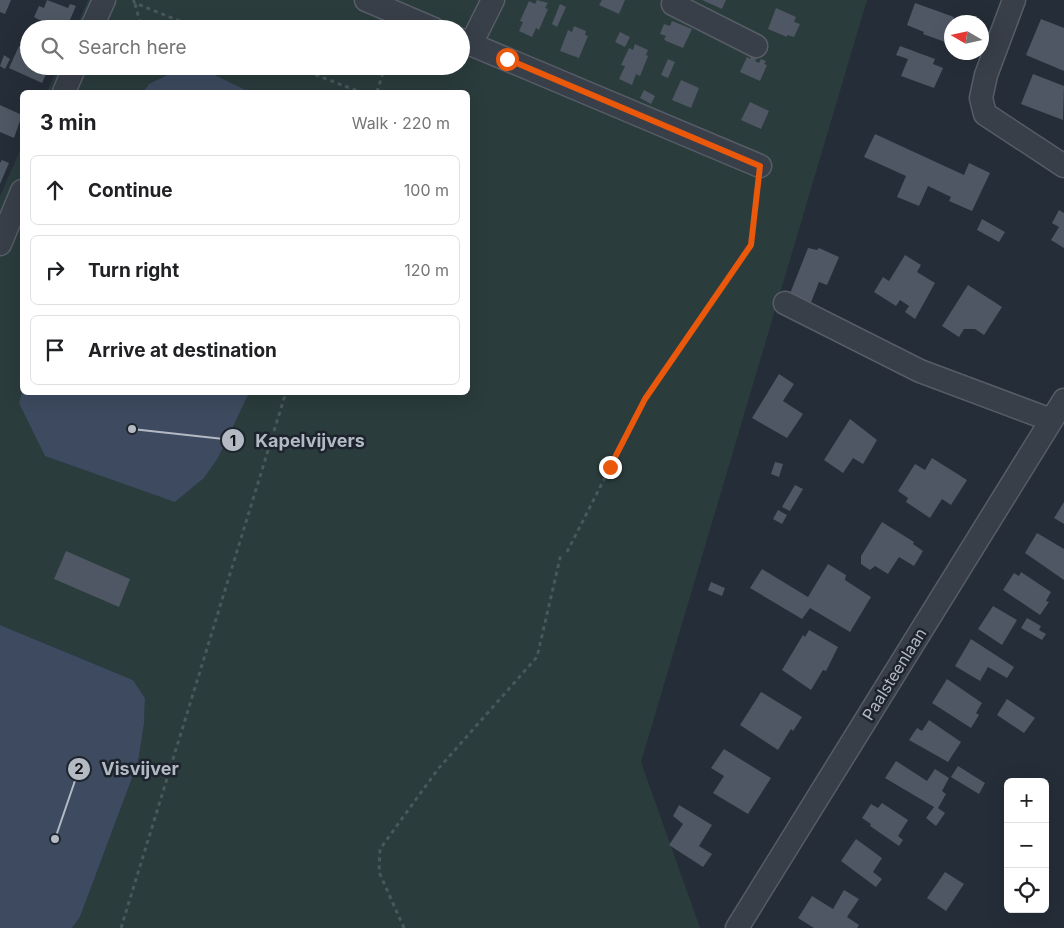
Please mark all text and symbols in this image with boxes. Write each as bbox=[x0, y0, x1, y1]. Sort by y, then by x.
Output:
north arrow bbox=[944, 15, 989, 60]
search box bbox=[20, 20, 470, 75]
icon: search bbox=[38, 34, 66, 62]
text: Search here bbox=[78, 36, 187, 59]
route start bbox=[496, 48, 519, 71]
text: 3 min bbox=[40, 110, 96, 135]
text: Walk · 220 m bbox=[352, 113, 450, 133]
icon: ahead bbox=[41, 176, 69, 204]
text: Continue bbox=[88, 179, 173, 202]
text: 100 m bbox=[404, 180, 449, 200]
icon: right bbox=[41, 256, 69, 284]
text: Turn right bbox=[88, 259, 179, 282]
text: 120 m bbox=[404, 260, 449, 280]
icon: arrive bbox=[41, 336, 69, 364]
text: Arrive at destination bbox=[88, 339, 277, 362]
callout: Kapelvijvers bbox=[221, 424, 375, 457]
text: Kapelvijvers bbox=[255, 430, 365, 451]
text: 1 bbox=[230, 431, 236, 450]
route end bbox=[599, 456, 622, 479]
street label: Paalsteenlaan bbox=[858, 624, 930, 724]
callout: Visvijver bbox=[67, 752, 189, 785]
text: Visvijver bbox=[101, 758, 179, 779]
text: 2 bbox=[74, 759, 84, 778]
map controls bbox=[1004, 778, 1049, 913]
button: + bbox=[1004, 778, 1049, 823]
button: − bbox=[1004, 823, 1049, 868]
button: locate bbox=[1004, 868, 1049, 913]

